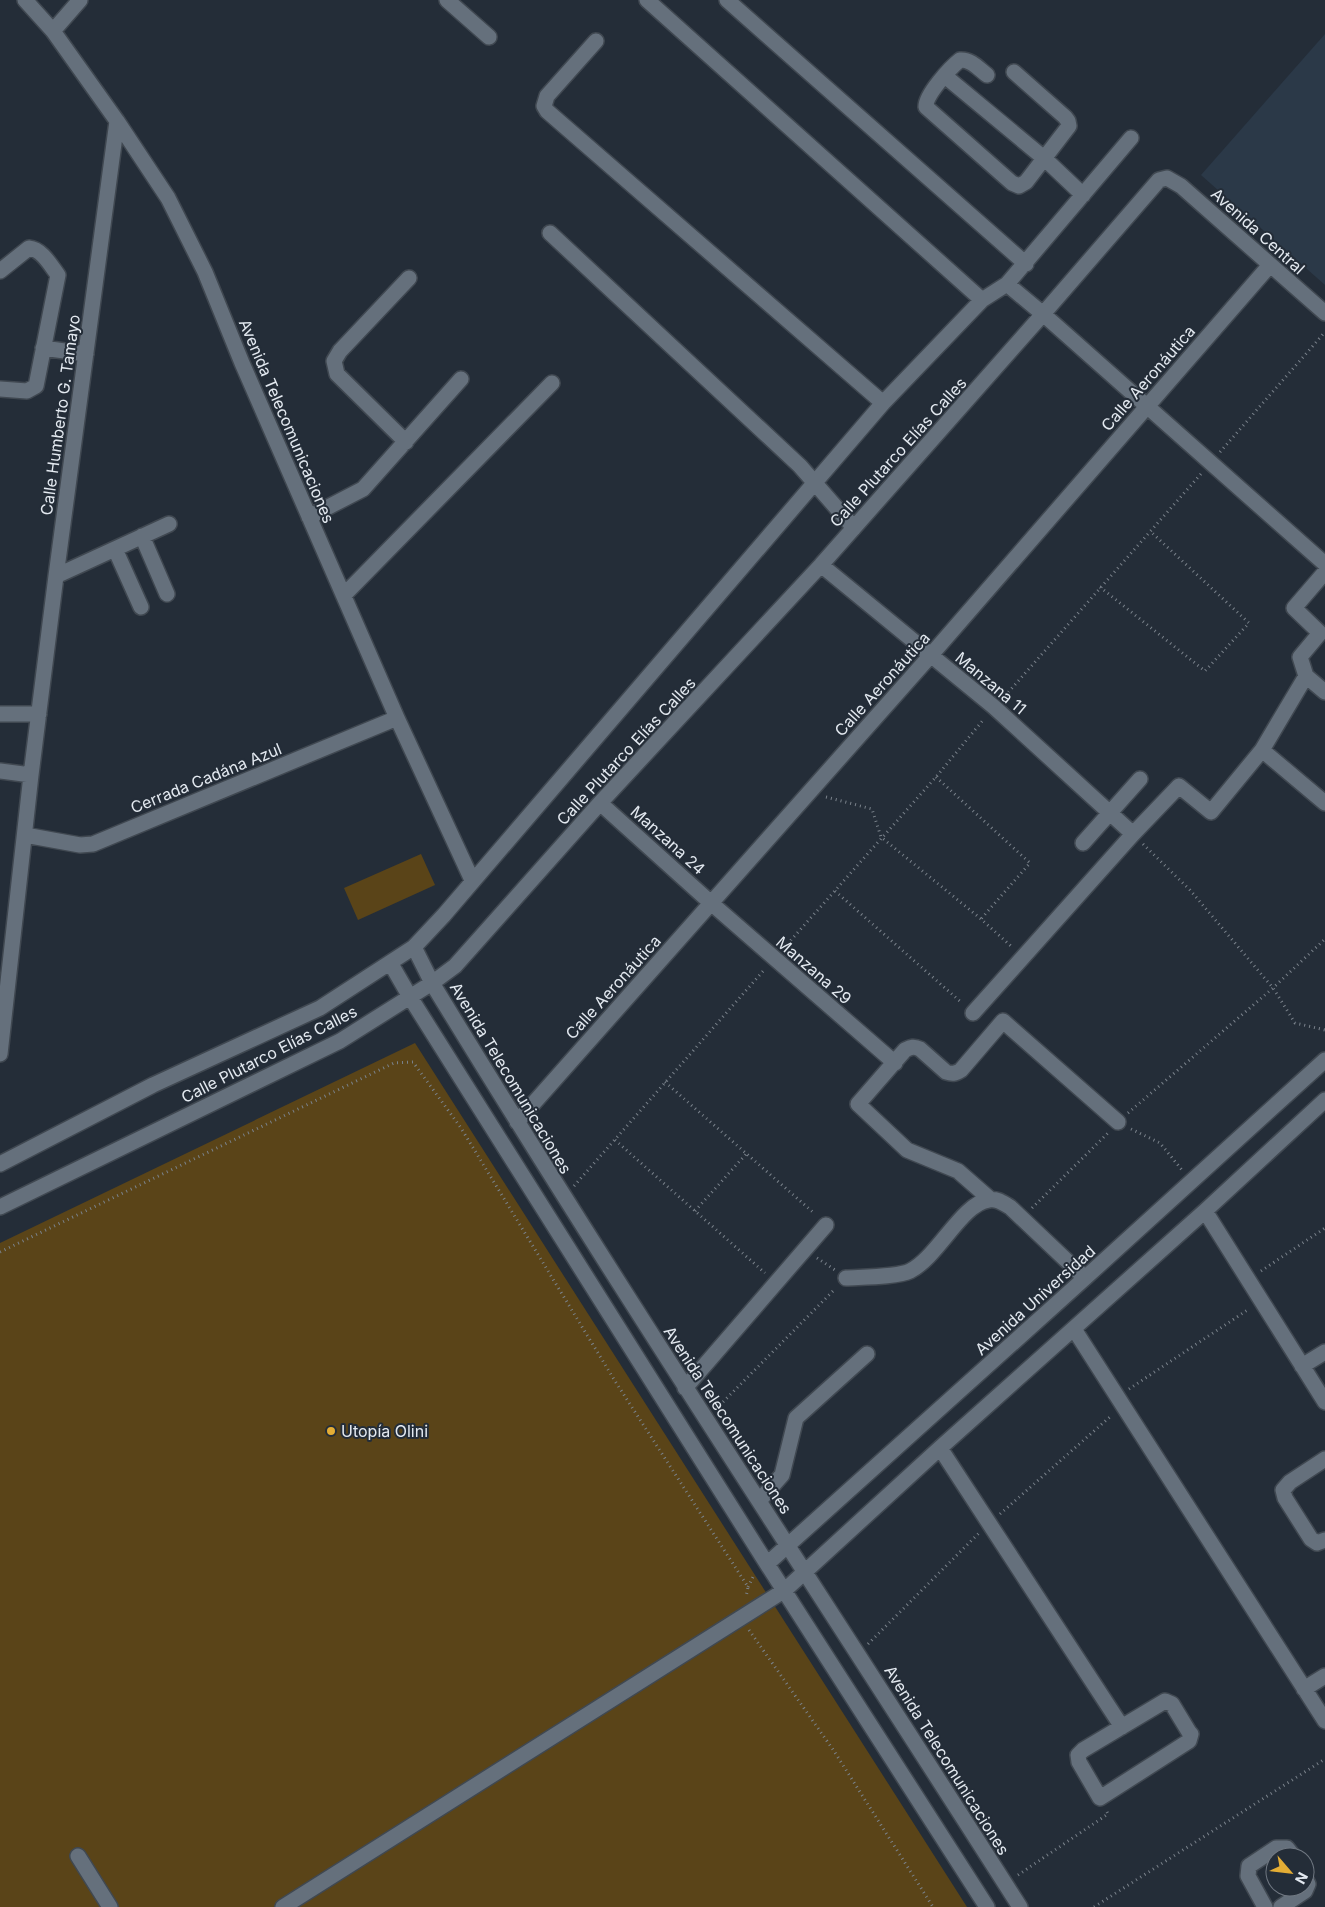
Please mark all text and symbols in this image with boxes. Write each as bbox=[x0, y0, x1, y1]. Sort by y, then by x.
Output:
street label: Avenida Central bbox=[1207, 184, 1309, 278]
street label: Calle Humberto G. Tamayo bbox=[36, 313, 84, 517]
street label: Avenida Telecomunicaciones bbox=[235, 316, 339, 526]
street label: Calle Aeronáutica bbox=[1097, 321, 1199, 435]
street label: Calle Plutarco Elías Calles bbox=[825, 373, 971, 531]
street label: Calle Aeronáutica bbox=[830, 628, 934, 740]
street label: Manzana 11 bbox=[951, 647, 1031, 719]
street label: Calle Plutarco Elías Calles bbox=[552, 673, 700, 829]
street label: Cerrada Cadána Azul bbox=[128, 739, 284, 817]
street label: Manzana 24 bbox=[627, 801, 709, 879]
street label: Calle Aeronáutica bbox=[561, 931, 665, 1043]
street label: Manzana 29 bbox=[772, 932, 856, 1008]
street label: Avenida Telecomunicaciones bbox=[446, 979, 576, 1177]
street label: Calle Plutarco Elías Calles bbox=[178, 1001, 360, 1107]
street label: Avenida Universidad bbox=[971, 1241, 1099, 1359]
street label: Avenida Telecomunicaciones bbox=[660, 1322, 796, 1518]
place label: Utopía Olini bbox=[341, 1421, 428, 1441]
marker: Utopía Olini bbox=[325, 1425, 337, 1437]
street label: Avenida Telecomunicaciones bbox=[880, 1661, 1014, 1859]
north arrow bbox=[1265, 1847, 1315, 1897]
text: N bbox=[1292, 1870, 1312, 1887]

